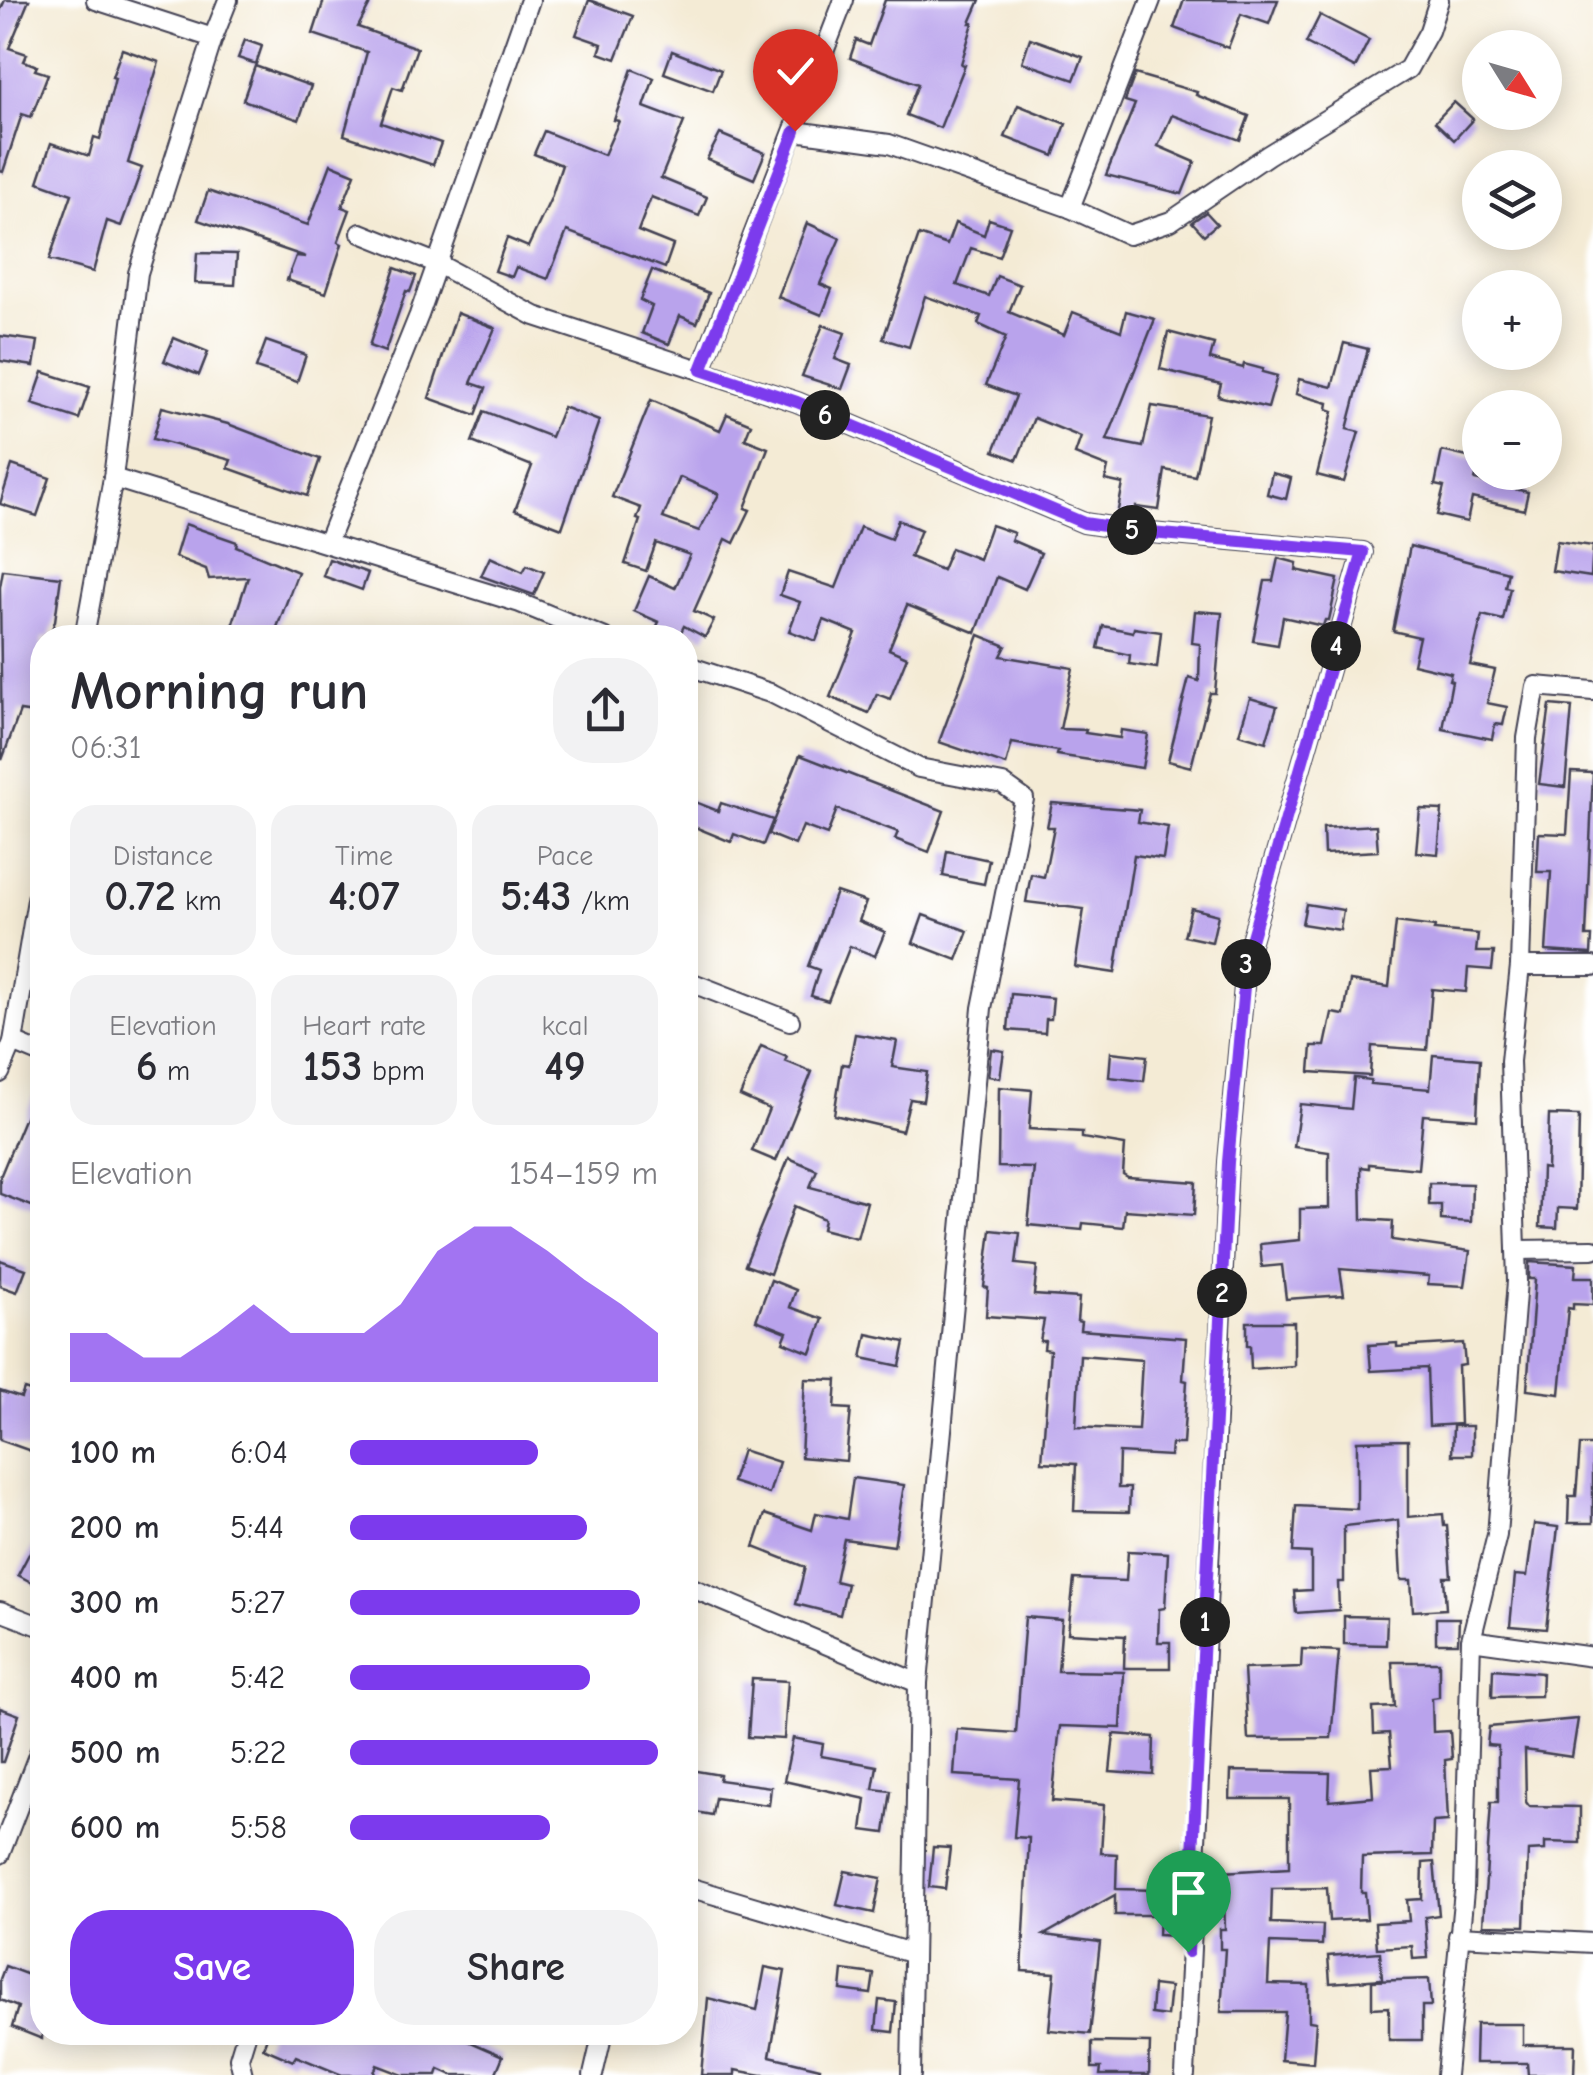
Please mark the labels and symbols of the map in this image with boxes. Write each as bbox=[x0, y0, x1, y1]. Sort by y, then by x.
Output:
pin bbox=[753, 29, 838, 132]
north arrow bbox=[1462, 30, 1562, 130]
pin: 6 bbox=[800, 390, 850, 440]
pin: 5 bbox=[1107, 505, 1157, 555]
pin: 4 bbox=[1311, 621, 1361, 671]
pin: 3 bbox=[1221, 939, 1271, 989]
pin: 2 bbox=[1197, 1268, 1247, 1318]
pin: 1 bbox=[1180, 1597, 1230, 1647]
pin bbox=[1146, 1850, 1231, 1953]

